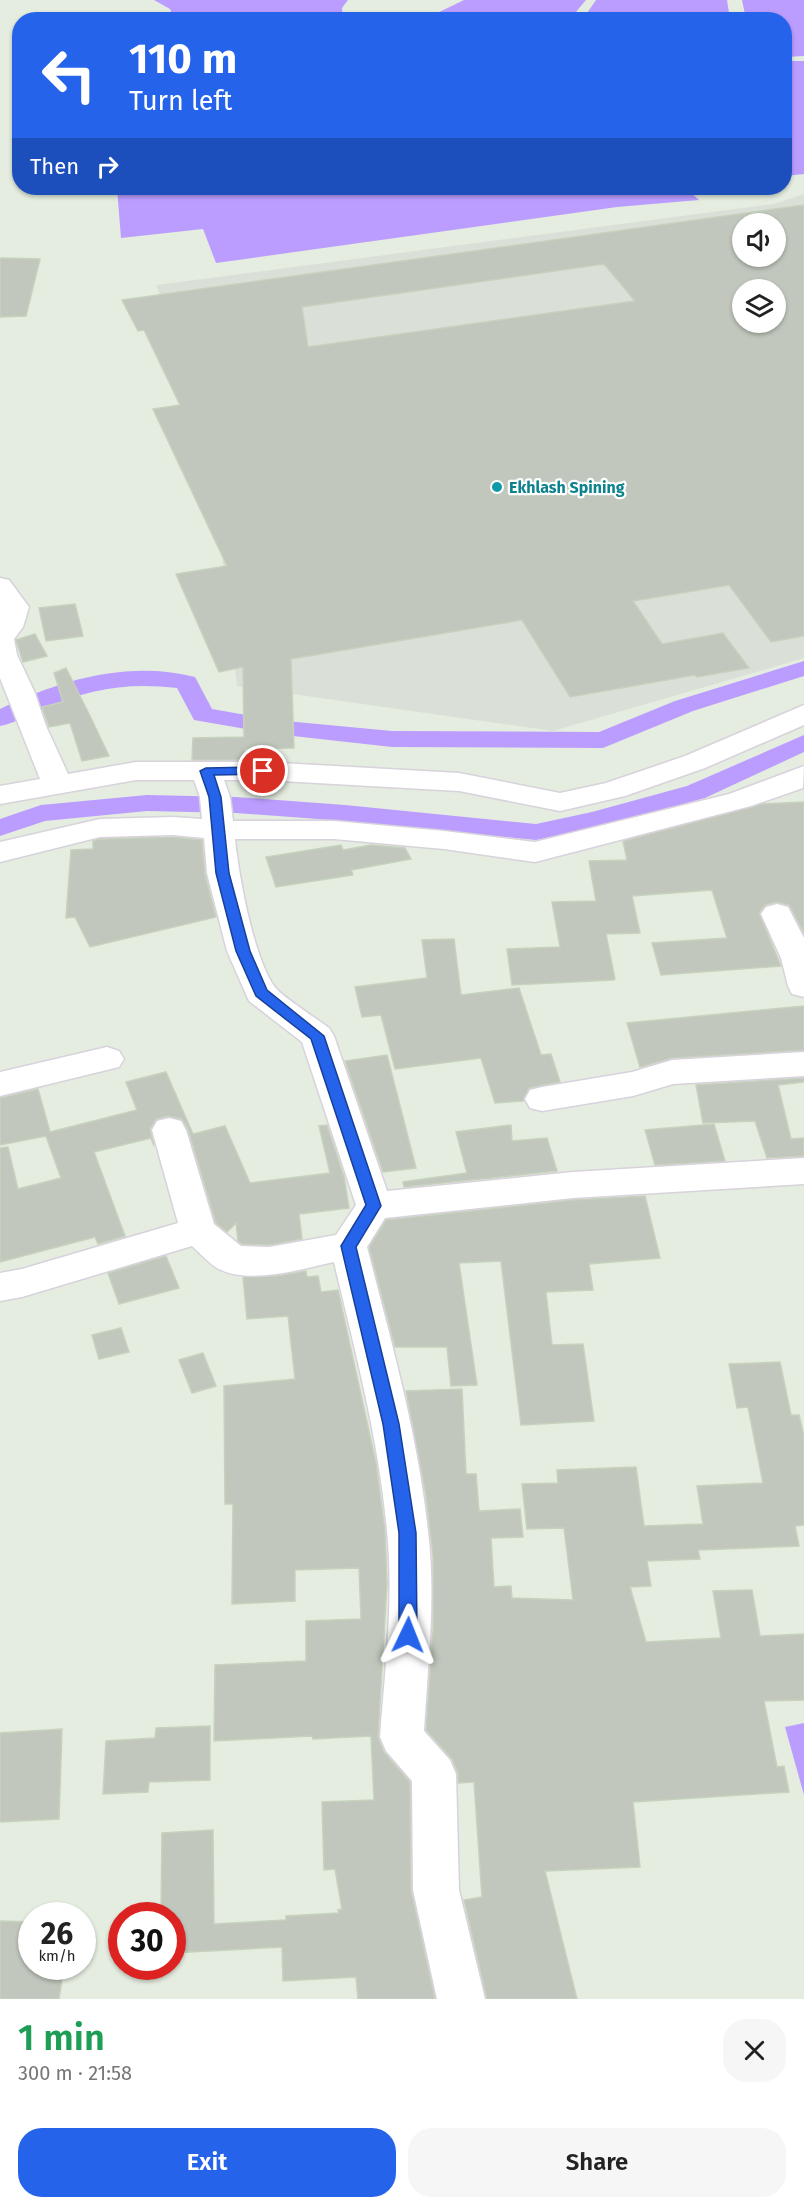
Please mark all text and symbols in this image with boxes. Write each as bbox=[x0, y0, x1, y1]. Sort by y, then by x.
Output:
text: 110 m bbox=[129, 34, 237, 84]
icon: left bbox=[30, 36, 108, 114]
text: Turn left bbox=[129, 85, 232, 117]
icon: right bbox=[91, 150, 124, 183]
text: Then bbox=[30, 153, 79, 180]
map controls bbox=[732, 213, 786, 333]
button: sound bbox=[732, 213, 786, 267]
button: layers bbox=[732, 279, 786, 333]
place label: Ekhlash Spining bbox=[509, 478, 625, 497]
marker: Ekhlash Spining bbox=[490, 480, 504, 494]
pin bbox=[237, 745, 288, 796]
icon: arrive bbox=[246, 754, 279, 787]
position arrow bbox=[376, 1603, 440, 1667]
speed limit sign: 30 bbox=[108, 1902, 186, 1980]
text: 26 bbox=[41, 1916, 73, 1952]
text: km/h bbox=[38, 1947, 76, 1965]
text: 1 min bbox=[18, 2016, 105, 2060]
button: close bbox=[723, 2019, 786, 2082]
text: 300 m · 21:58 bbox=[18, 2061, 132, 2085]
button: Exit bbox=[18, 2128, 396, 2197]
button: Share bbox=[408, 2128, 786, 2197]

